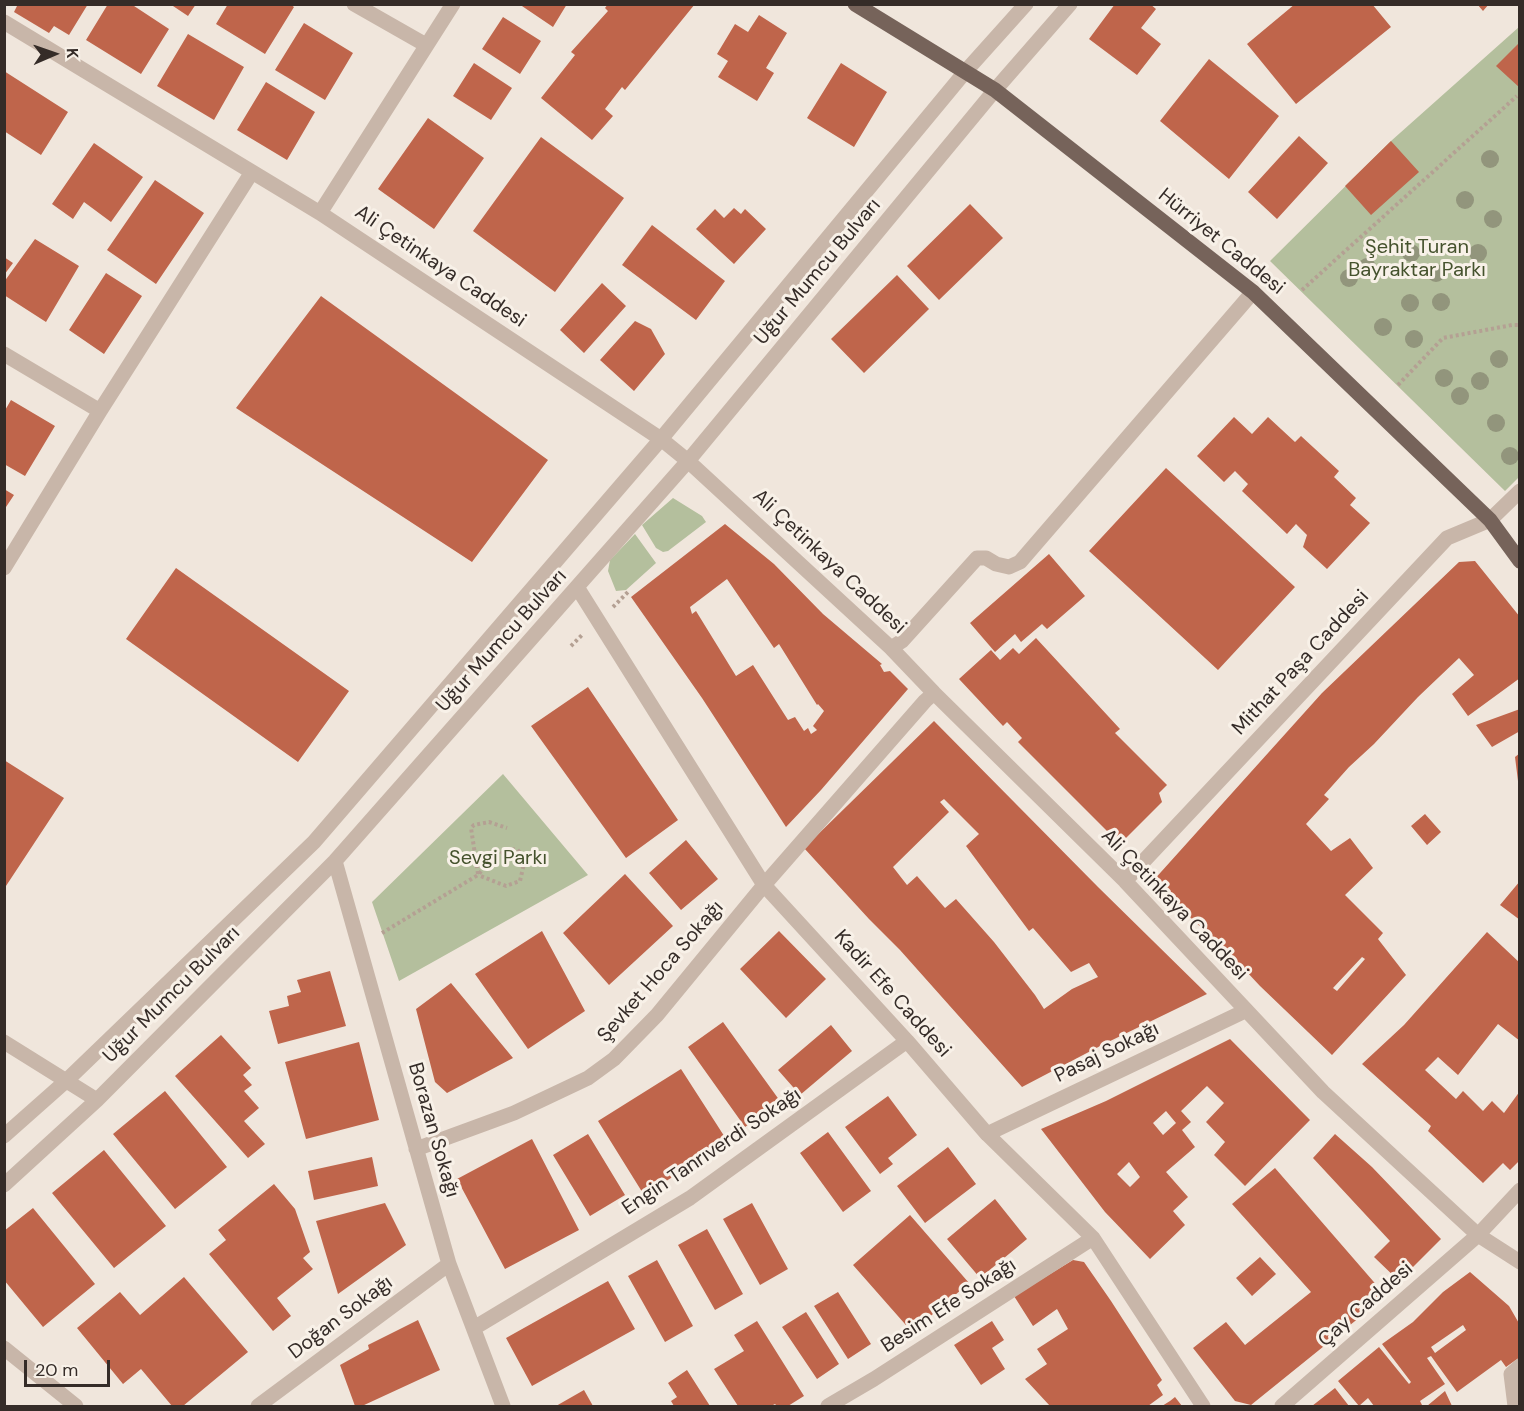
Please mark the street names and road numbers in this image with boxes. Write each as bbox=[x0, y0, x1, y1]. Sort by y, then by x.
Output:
street label: Hürriyet Caddesi bbox=[1153, 184, 1289, 300]
street label: Uğur Mumcu Bulvarı bbox=[750, 194, 886, 350]
street label: Ali Çetinkaya Caddesi bbox=[350, 201, 530, 333]
street label: Ali Çetinkaya Caddesi bbox=[747, 485, 911, 639]
street label: Uğur Mumcu Bulvarı bbox=[432, 565, 572, 717]
street label: Mithat Paşa Caddesi bbox=[1228, 586, 1374, 740]
street label: Ali Çetinkaya Caddesi bbox=[1096, 824, 1252, 986]
street label: Şevket Hoca Sokağı bbox=[593, 896, 729, 1048]
street label: Uğur Mumcu Bulvarı bbox=[99, 922, 245, 1068]
street label: Kadir Efe Caddesi bbox=[829, 925, 955, 1063]
street label: Pasaj Sokağı bbox=[1051, 1017, 1163, 1089]
street label: Borazan Sokağı bbox=[402, 1060, 464, 1200]
street label: Engin Tanrıverdi Sokağı bbox=[618, 1083, 806, 1221]
street label: Besim Efe Sokağı bbox=[877, 1254, 1021, 1358]
street label: Çay Caddesi bbox=[1314, 1257, 1418, 1353]
street label: Doğan Sokağı bbox=[284, 1271, 398, 1365]

